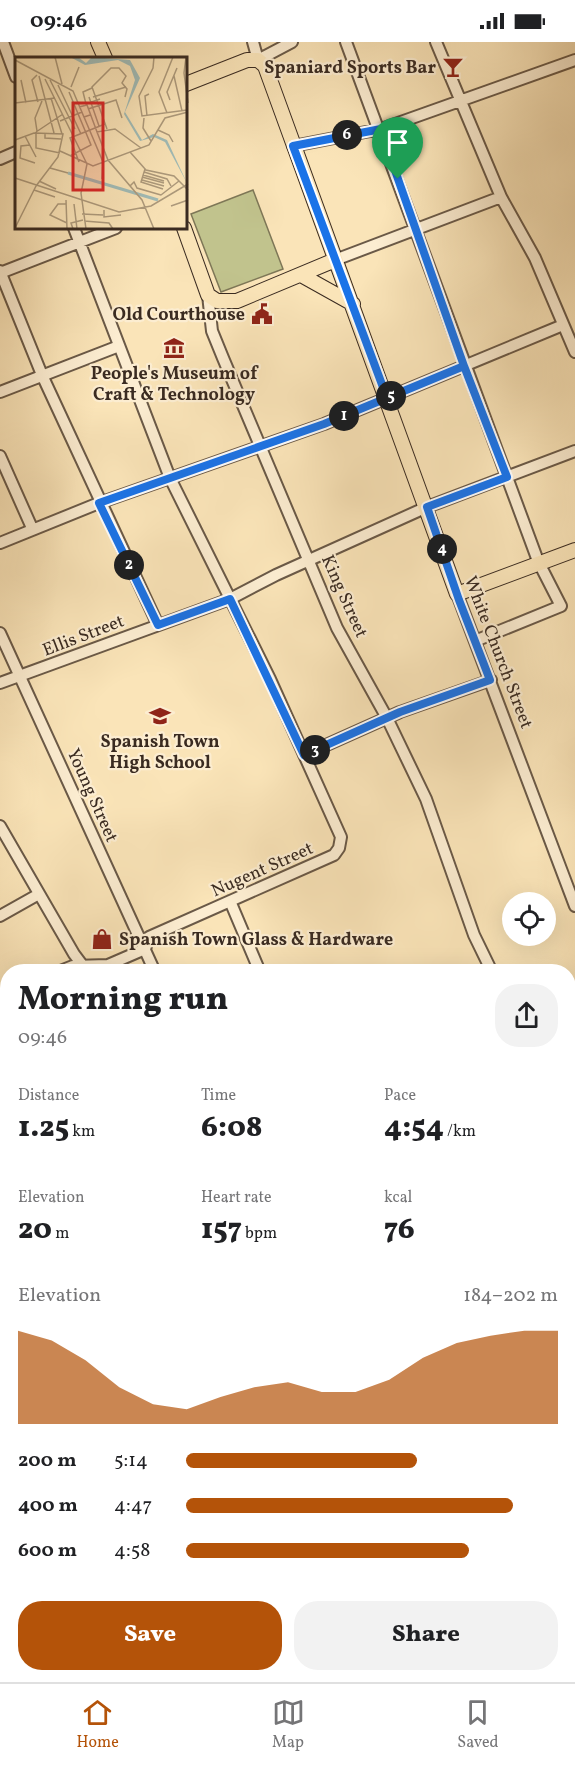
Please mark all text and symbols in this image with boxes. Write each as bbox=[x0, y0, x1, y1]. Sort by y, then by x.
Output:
text: 09:46 bbox=[30, 6, 87, 37]
bar icon: Spaniard Sports Bar bbox=[441, 55, 465, 79]
place label: Spaniard Sports Bar bbox=[264, 56, 436, 81]
inset map bbox=[15, 57, 188, 230]
pin bbox=[372, 117, 423, 179]
pin: 6 bbox=[332, 120, 362, 150]
text: 6 bbox=[343, 124, 351, 146]
icon: arrive bbox=[381, 126, 414, 159]
public building icon: Old Courthouse bbox=[250, 302, 274, 326]
place label: Old Courthouse bbox=[112, 303, 245, 328]
museum icon: People's Museum of Craft & Technology bbox=[162, 336, 186, 360]
place label: People's Museum of Craft & Technology bbox=[91, 362, 259, 408]
pin: 5 bbox=[376, 381, 406, 411]
text: 5 bbox=[387, 385, 395, 407]
pin: 1 bbox=[329, 401, 359, 431]
text: 1 bbox=[341, 405, 347, 427]
pin: 4 bbox=[427, 534, 457, 564]
text: 4 bbox=[437, 538, 447, 560]
pin: 2 bbox=[114, 550, 144, 580]
street label: King Street bbox=[314, 551, 373, 642]
text: 2 bbox=[125, 554, 133, 576]
street label: White Church Street bbox=[457, 573, 538, 732]
street label: Ellis Street bbox=[39, 609, 128, 663]
school or university icon: Spanish Town High School bbox=[148, 704, 172, 728]
place label: Spanish Town High School bbox=[100, 730, 220, 776]
pin: 3 bbox=[300, 735, 330, 765]
text: 3 bbox=[311, 739, 319, 761]
street label: Young Street bbox=[60, 745, 123, 846]
street label: Nugent Street bbox=[208, 837, 318, 904]
map controls bbox=[502, 892, 556, 946]
button: locate bbox=[502, 892, 556, 946]
shop icon: Spanish Town Glass & Hardware bbox=[90, 927, 114, 951]
place label: Spanish Town Glass & Hardware bbox=[119, 928, 393, 953]
text: Morning run bbox=[18, 978, 228, 1024]
button: share bbox=[495, 984, 558, 1047]
text: 09:46 bbox=[18, 1024, 67, 1052]
text: Distance bbox=[18, 1085, 79, 1107]
text: Time bbox=[201, 1085, 236, 1107]
text: Pace bbox=[384, 1085, 416, 1107]
text: 1.25 bbox=[18, 1107, 69, 1149]
text: 6:08 bbox=[201, 1107, 263, 1149]
text: 4:54 bbox=[384, 1107, 444, 1149]
text: km bbox=[69, 1121, 95, 1143]
text: /km bbox=[444, 1121, 476, 1143]
text: Elevation bbox=[18, 1187, 85, 1209]
text: Heart rate bbox=[201, 1187, 272, 1209]
text: kcal bbox=[384, 1187, 412, 1209]
text: 20 bbox=[18, 1209, 52, 1251]
text: 157 bbox=[201, 1209, 242, 1251]
text: 76 bbox=[384, 1209, 415, 1251]
text: m bbox=[52, 1223, 69, 1245]
text: bpm bbox=[242, 1223, 277, 1245]
text: Elevation bbox=[18, 1282, 101, 1310]
text: 184–202 m bbox=[463, 1282, 558, 1310]
text: 200 m bbox=[18, 1447, 76, 1475]
text: 5:14 bbox=[114, 1447, 148, 1475]
text: 400 m bbox=[18, 1492, 78, 1520]
text: 4:47 bbox=[114, 1492, 152, 1520]
text: 600 m bbox=[18, 1537, 77, 1565]
text: 4:58 bbox=[114, 1537, 150, 1565]
button: Save bbox=[18, 1601, 282, 1670]
button: Share bbox=[294, 1601, 558, 1670]
tab: Home bbox=[76, 1696, 119, 1754]
tab: Map bbox=[272, 1696, 305, 1754]
tab: Saved bbox=[457, 1696, 499, 1754]

